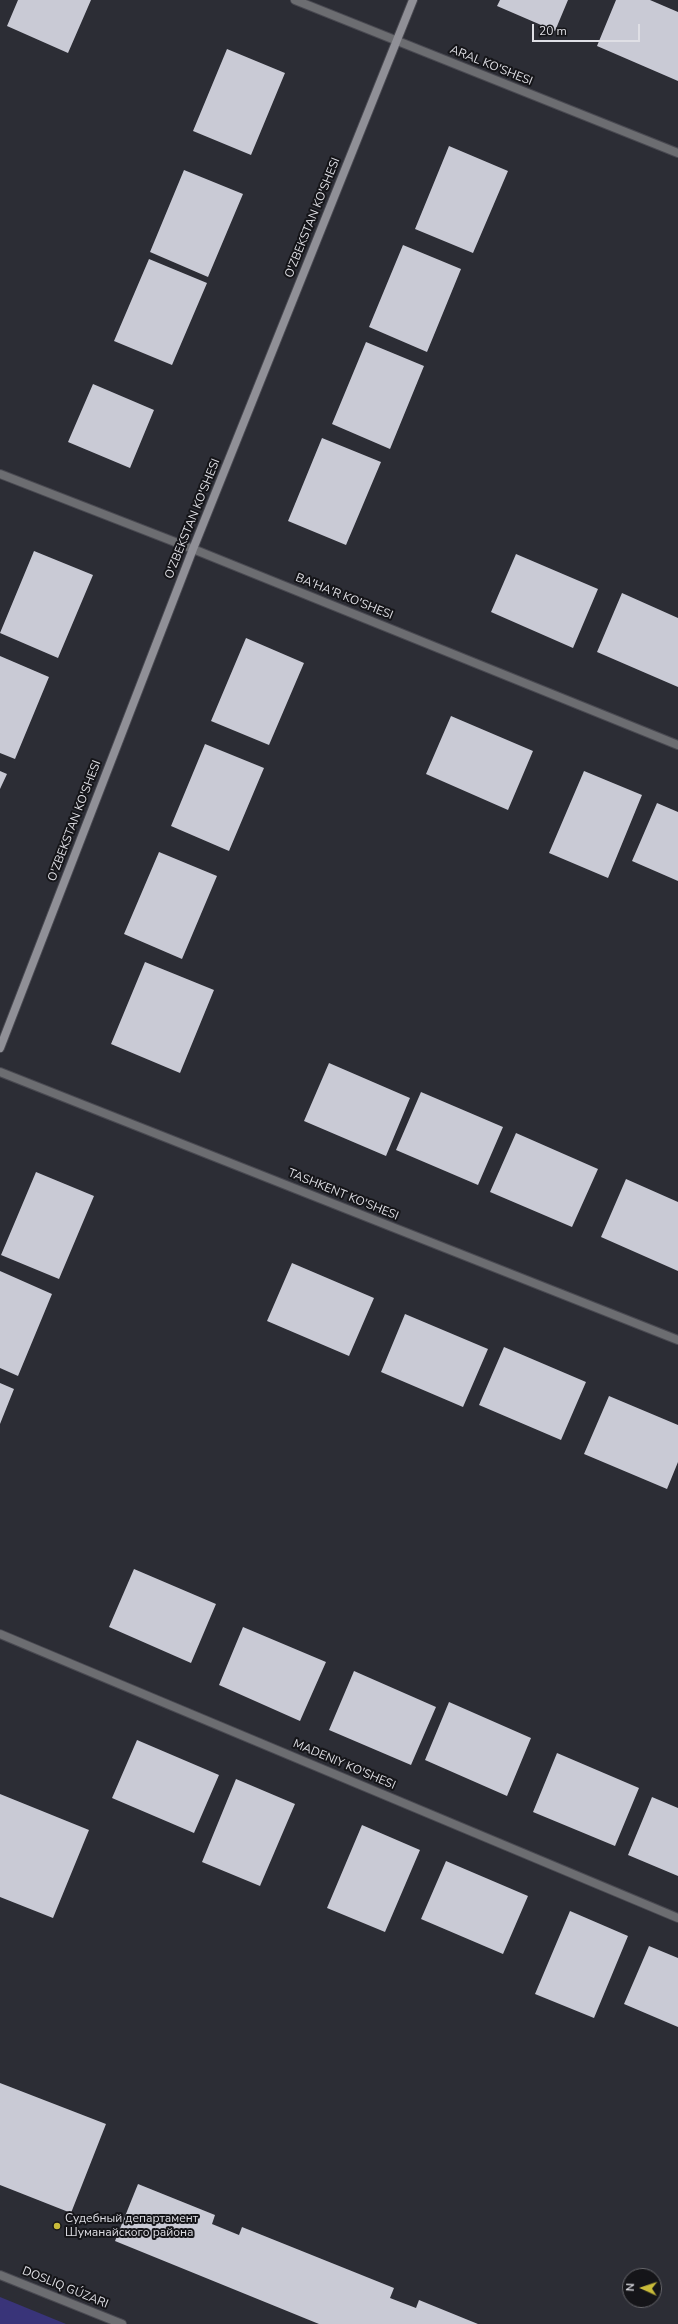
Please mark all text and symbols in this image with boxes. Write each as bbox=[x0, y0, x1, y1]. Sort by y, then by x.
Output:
scale bar bbox=[534, 16, 642, 42]
text: 20 m bbox=[539, 23, 567, 39]
street label: ARAL KO'SHESI bbox=[448, 43, 534, 89]
street label: O'ZBEKSTAN KO'SHESI bbox=[282, 156, 344, 280]
street label: O'ZBEKSTAN KO'SHESI bbox=[162, 457, 224, 581]
street label: BA'HA'R KO'SHESI bbox=[293, 571, 395, 623]
street label: O'ZBEKSTAN KO'SHESI bbox=[45, 759, 105, 883]
street label: TASHKENT KO'SHESI bbox=[286, 1166, 400, 1224]
street label: MADENIY KO'SHESI bbox=[291, 1737, 397, 1793]
place label: Судебный департамент Шуманайского района bbox=[65, 2212, 198, 2240]
marker: Судебный департамент Шуманайского района bbox=[52, 2221, 62, 2231]
street label: DOSLIQ GÚZARI bbox=[20, 2264, 110, 2312]
north arrow bbox=[622, 2268, 662, 2308]
text: N bbox=[623, 2283, 638, 2292]

